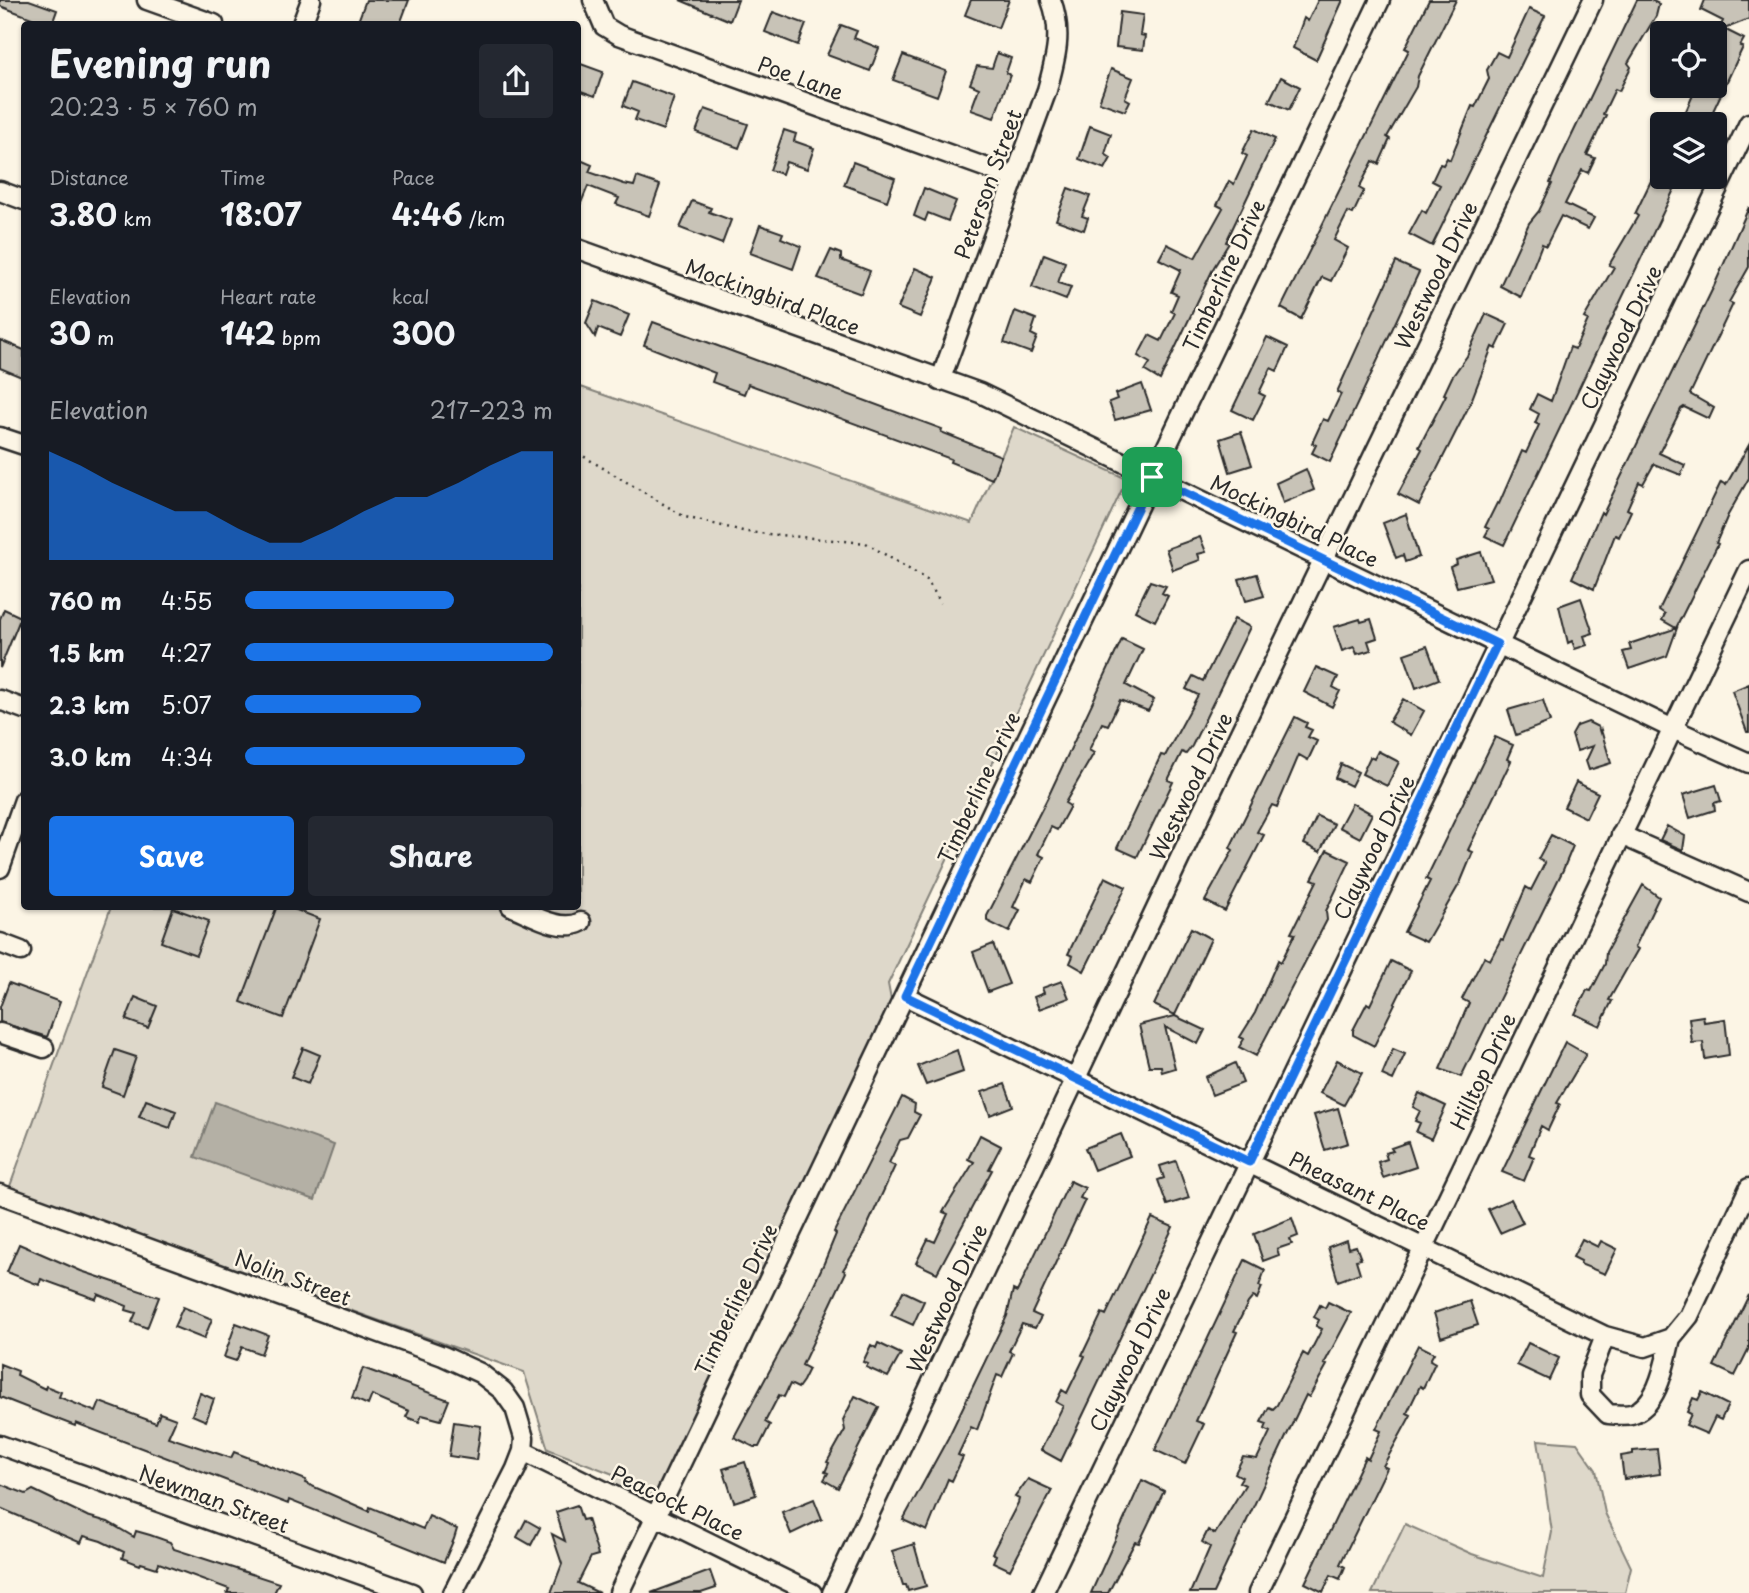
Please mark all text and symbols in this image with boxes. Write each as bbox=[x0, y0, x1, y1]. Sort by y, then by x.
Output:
map controls bbox=[1650, 21, 1727, 189]
button: locate bbox=[1650, 21, 1727, 98]
text: Evening run bbox=[49, 34, 271, 91]
button: share bbox=[479, 44, 553, 118]
street label: Poe Lane bbox=[754, 47, 848, 107]
text: 20:23 · 5 × 760 m bbox=[49, 89, 258, 124]
street label: Peterson Street bbox=[945, 104, 1029, 264]
button: layers bbox=[1650, 112, 1727, 189]
text: Distance bbox=[49, 163, 129, 191]
text: Time bbox=[220, 163, 265, 191]
text: Pace bbox=[392, 163, 435, 191]
text: 3.80 bbox=[49, 191, 117, 236]
text: 18:07 bbox=[220, 191, 302, 236]
text: 4:46 bbox=[392, 191, 463, 236]
street label: Timberline Drive bbox=[1174, 194, 1272, 356]
street label: Westwood Drive bbox=[1385, 195, 1485, 355]
text: km bbox=[117, 204, 152, 232]
text: /km bbox=[463, 204, 505, 232]
street label: Mockingbird Place bbox=[681, 250, 865, 342]
street label: Claywood Drive bbox=[1571, 259, 1669, 415]
text: Elevation bbox=[49, 282, 131, 310]
text: Heart rate bbox=[220, 282, 316, 310]
text: kcal bbox=[392, 282, 430, 310]
text: 30 bbox=[49, 310, 91, 355]
text: 142 bbox=[220, 310, 276, 355]
text: 300 bbox=[392, 310, 455, 355]
text: m bbox=[91, 323, 114, 351]
text: bpm bbox=[276, 323, 321, 351]
text: Elevation bbox=[49, 392, 148, 427]
text: 217–223 m bbox=[430, 392, 553, 427]
pin bbox=[1122, 447, 1182, 507]
icon: arrive bbox=[1133, 458, 1171, 496]
street label: Mockingbird Place bbox=[1206, 465, 1384, 575]
text: 760 m bbox=[49, 583, 122, 618]
text: 4:55 bbox=[161, 583, 212, 618]
text: 1.5 km bbox=[49, 635, 125, 670]
text: 4:27 bbox=[161, 635, 212, 670]
text: 2.3 km bbox=[49, 687, 130, 722]
text: 5:07 bbox=[161, 687, 212, 722]
street label: Timberline Drive bbox=[929, 706, 1027, 868]
street label: Westwood Drive bbox=[1140, 706, 1240, 866]
text: 3.0 km bbox=[49, 739, 131, 774]
text: 4:34 bbox=[161, 739, 213, 774]
street label: Claywood Drive bbox=[1324, 769, 1422, 925]
button: Save bbox=[49, 816, 294, 896]
button: Share bbox=[308, 816, 553, 896]
street label: Hilltop Drive bbox=[1441, 1007, 1523, 1135]
street label: Pheasant Place bbox=[1284, 1142, 1436, 1238]
street label: Timberline Drive bbox=[686, 1218, 784, 1380]
street label: Westwood Drive bbox=[897, 1218, 995, 1378]
street label: Nolin Street bbox=[230, 1241, 356, 1313]
street label: Claywood Drive bbox=[1080, 1281, 1178, 1437]
street label: Newman Street bbox=[134, 1456, 294, 1540]
street label: Peacock Place bbox=[606, 1456, 750, 1548]

